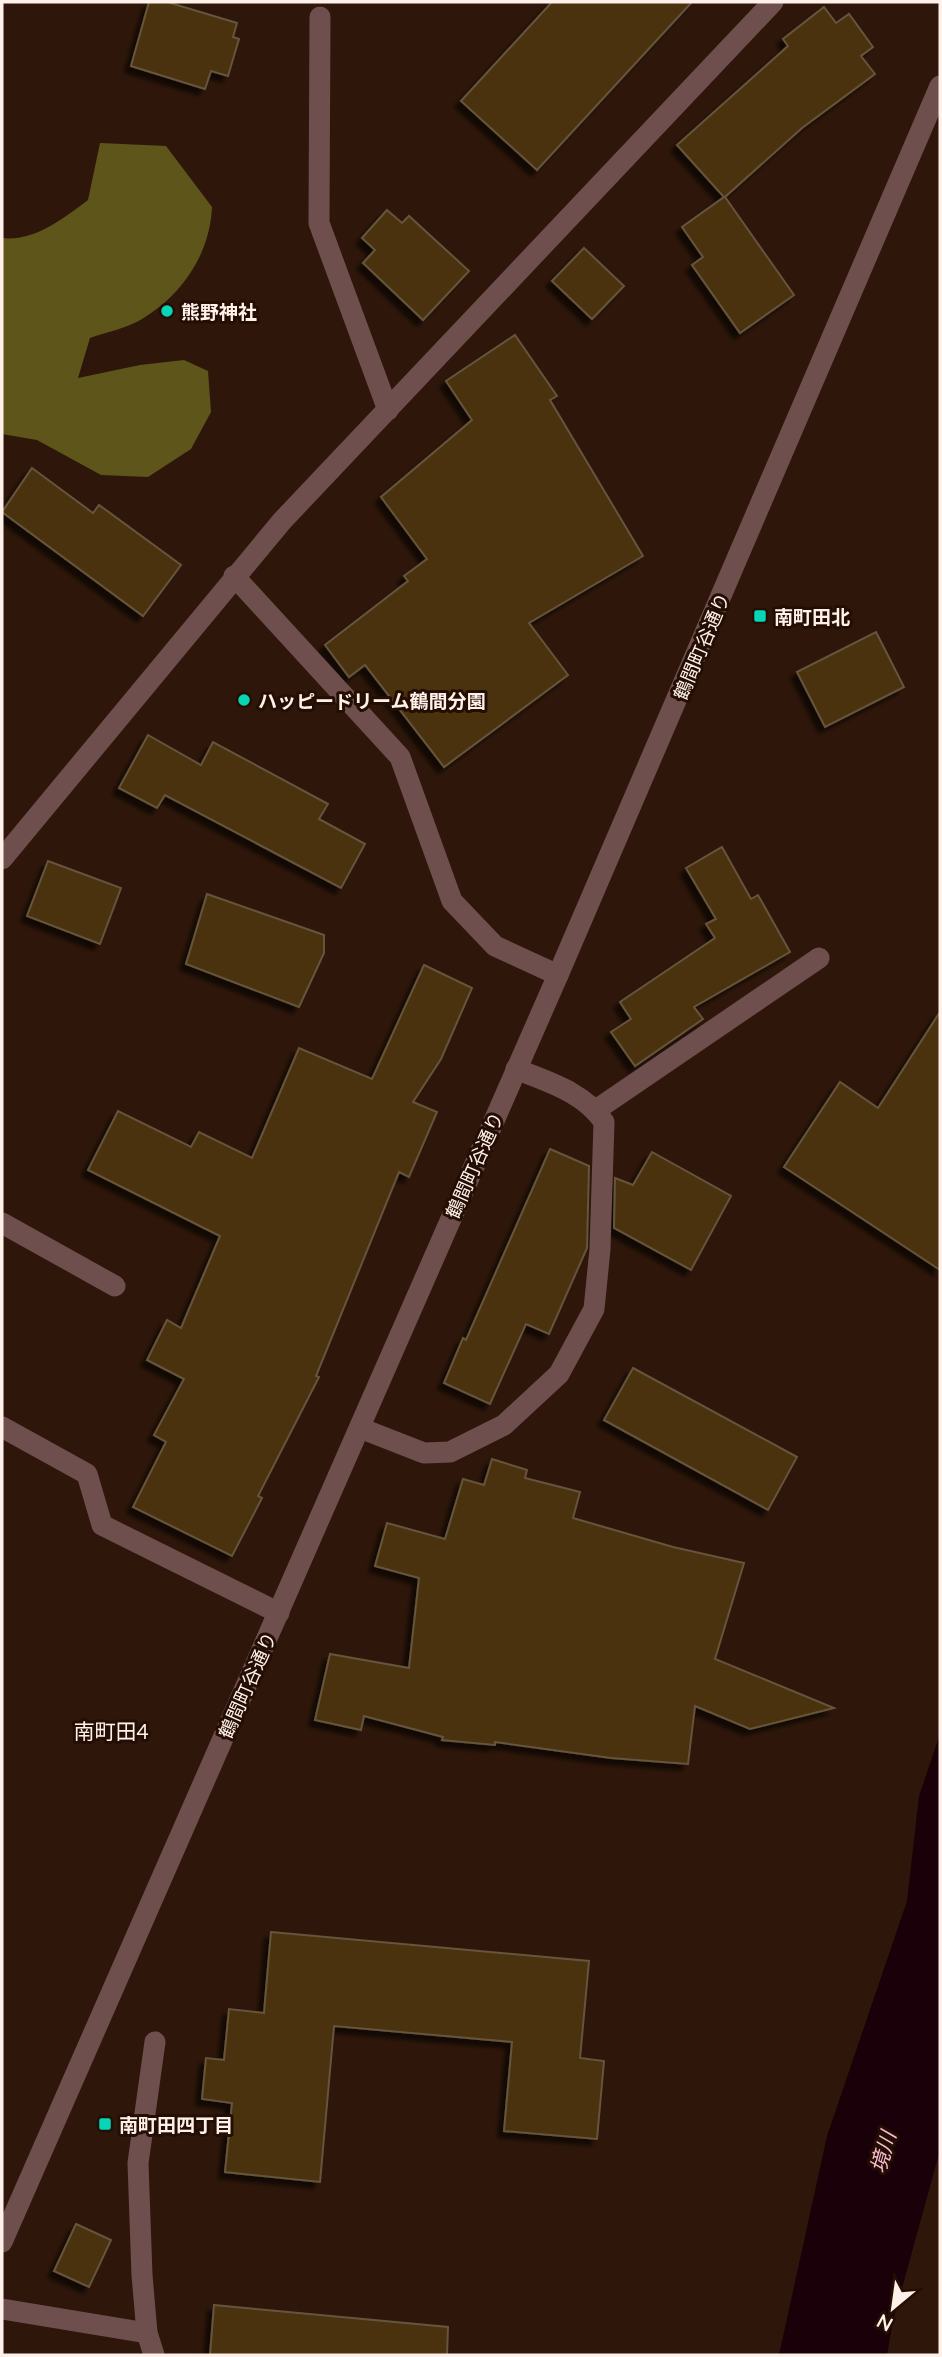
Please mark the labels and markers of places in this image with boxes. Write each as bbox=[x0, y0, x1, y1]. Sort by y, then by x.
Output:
place label: 熊野神社 bbox=[181, 300, 257, 323]
marker: 熊野神社 bbox=[159, 303, 175, 319]
place label: 南町田北 bbox=[774, 605, 850, 628]
marker: 南町田北 bbox=[752, 608, 768, 624]
place label: ハッピードリーム鶴間分園 bbox=[258, 689, 485, 712]
marker: ハッピードリーム鶴間分園 bbox=[236, 692, 252, 708]
place label: 南町田四丁目 bbox=[119, 2113, 233, 2136]
marker: 南町田四丁目 bbox=[97, 2116, 113, 2132]

